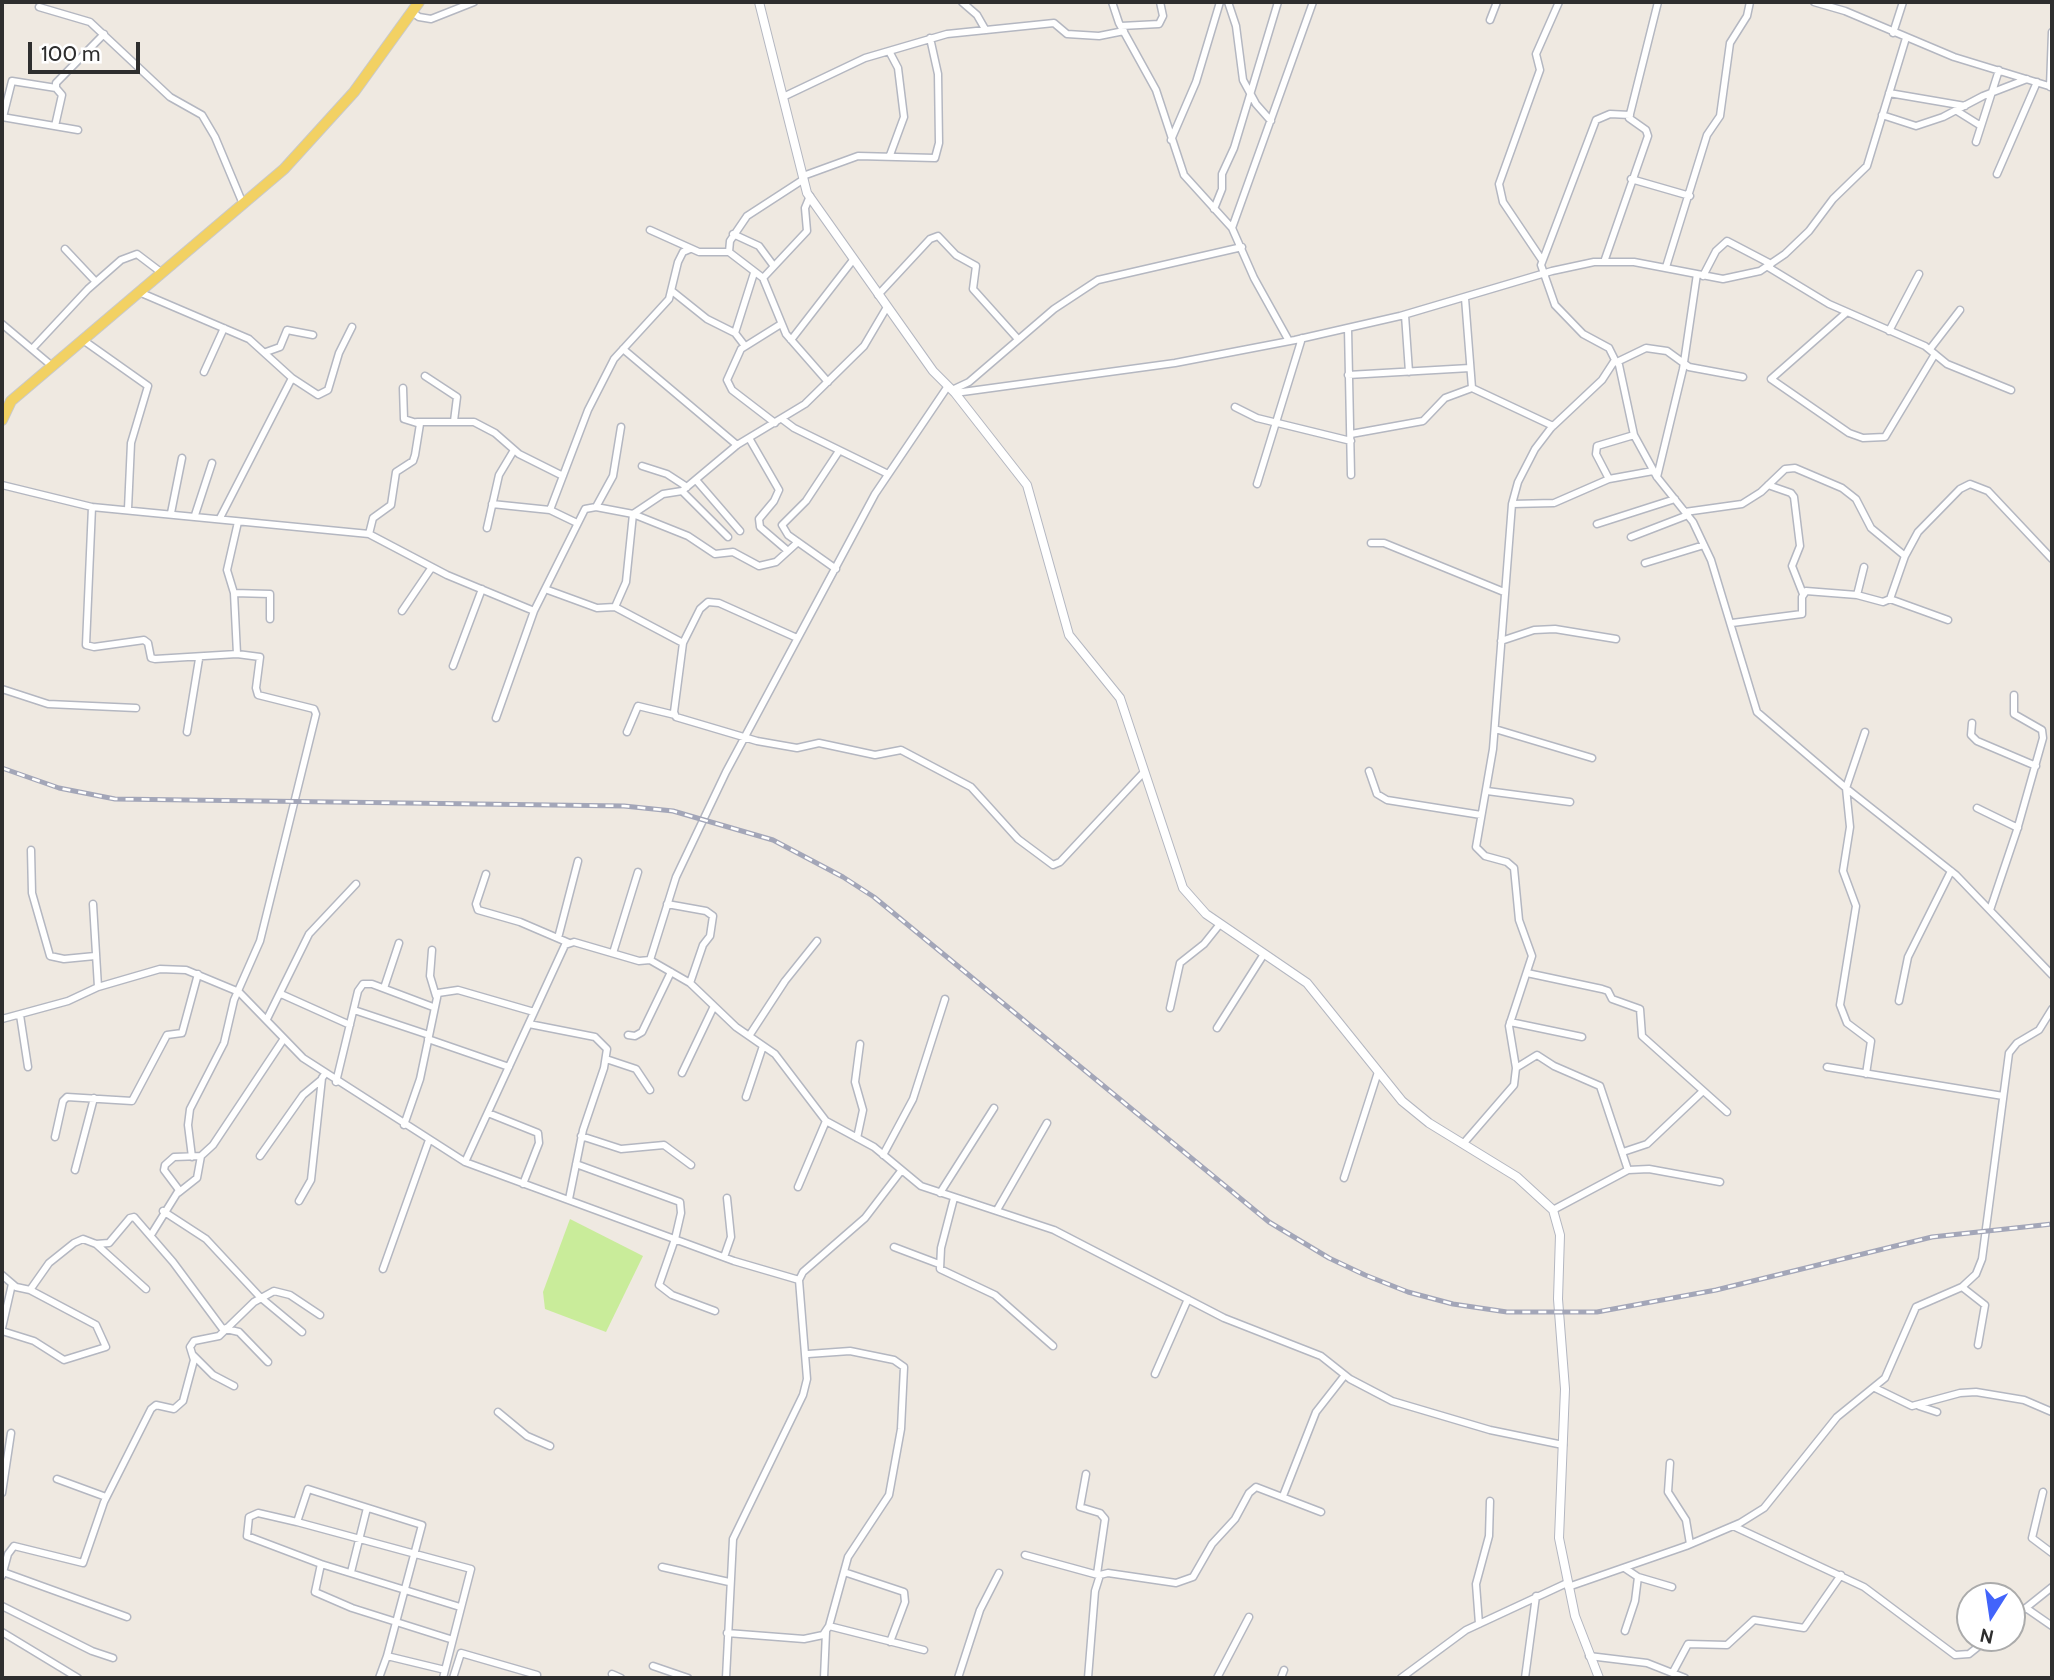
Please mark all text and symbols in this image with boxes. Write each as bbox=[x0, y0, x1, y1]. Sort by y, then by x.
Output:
scale bar bbox=[32, 28, 144, 72]
text: 100 m bbox=[41, 41, 100, 66]
north arrow bbox=[1956, 1582, 2026, 1652]
text: N bbox=[1978, 1623, 1996, 1649]

